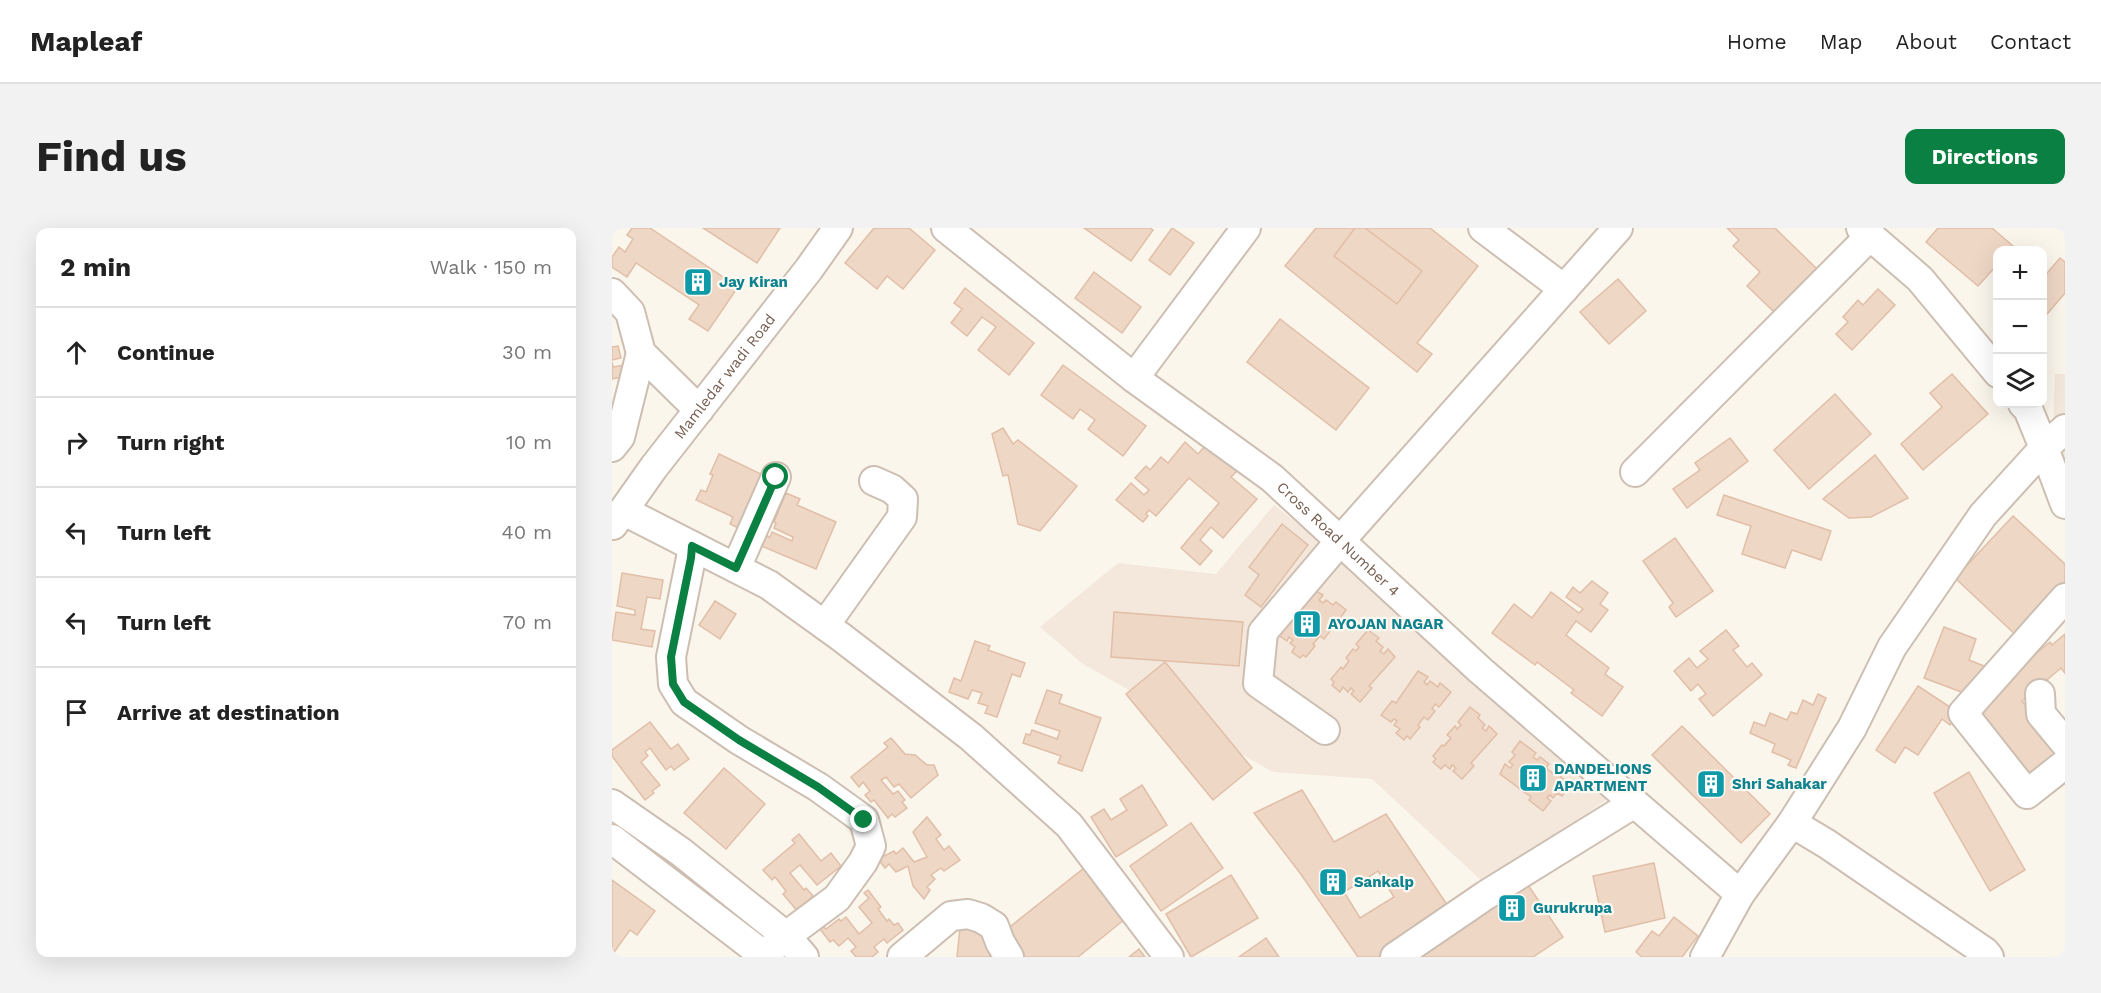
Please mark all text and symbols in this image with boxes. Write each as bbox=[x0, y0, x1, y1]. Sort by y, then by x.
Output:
text: Mapleaf bbox=[30, 25, 142, 58]
text: Home bbox=[1727, 29, 1787, 54]
text: Map bbox=[1820, 29, 1863, 54]
text: About bbox=[1896, 29, 1957, 54]
text: Contact bbox=[1990, 29, 2071, 54]
button: Directions bbox=[1905, 129, 2065, 184]
text: Find us bbox=[36, 132, 187, 181]
map controls bbox=[1993, 246, 2047, 408]
button: + bbox=[1993, 246, 2047, 300]
text: 2 min bbox=[60, 252, 131, 282]
text: Walk · 150 m bbox=[430, 255, 552, 279]
building icon: Jay Kiran bbox=[682, 266, 714, 298]
place label: Jay Kiran bbox=[719, 273, 788, 291]
button: − bbox=[1993, 300, 2047, 354]
street label: Mamledar wadi Road bbox=[671, 311, 779, 442]
icon: ahead bbox=[60, 336, 93, 369]
text: Continue bbox=[117, 340, 215, 365]
text: 30 m bbox=[502, 340, 552, 364]
button: layers bbox=[1993, 354, 2047, 408]
icon: right bbox=[60, 426, 93, 459]
text: Turn right bbox=[117, 430, 224, 455]
text: 10 m bbox=[506, 430, 552, 454]
route start bbox=[762, 463, 788, 489]
street label: Cross Road Number 4 bbox=[1273, 478, 1403, 600]
icon: left bbox=[60, 516, 93, 549]
text: Turn left bbox=[117, 520, 211, 545]
text: 40 m bbox=[501, 520, 552, 544]
icon: left bbox=[60, 606, 93, 639]
building icon: AYOJAN NAGAR bbox=[1291, 608, 1323, 640]
text: Turn left bbox=[117, 610, 211, 635]
text: 70 m bbox=[503, 610, 552, 634]
place label: AYOJAN NAGAR bbox=[1328, 615, 1444, 633]
icon: arrive bbox=[60, 696, 93, 729]
text: Arrive at destination bbox=[117, 700, 340, 725]
place label: DANDELIONS APARTMENT bbox=[1554, 760, 1652, 795]
building icon: DANDELIONS APARTMENT bbox=[1517, 762, 1549, 794]
building icon: Shri Sahakar bbox=[1695, 768, 1727, 800]
place label: Shri Sahakar bbox=[1732, 775, 1827, 793]
route end bbox=[850, 806, 876, 832]
building icon: Sankalp bbox=[1317, 866, 1349, 898]
place label: Sankalp bbox=[1354, 873, 1414, 891]
building icon: Gurukrupa bbox=[1496, 892, 1528, 924]
place label: Gurukrupa bbox=[1533, 899, 1612, 917]

